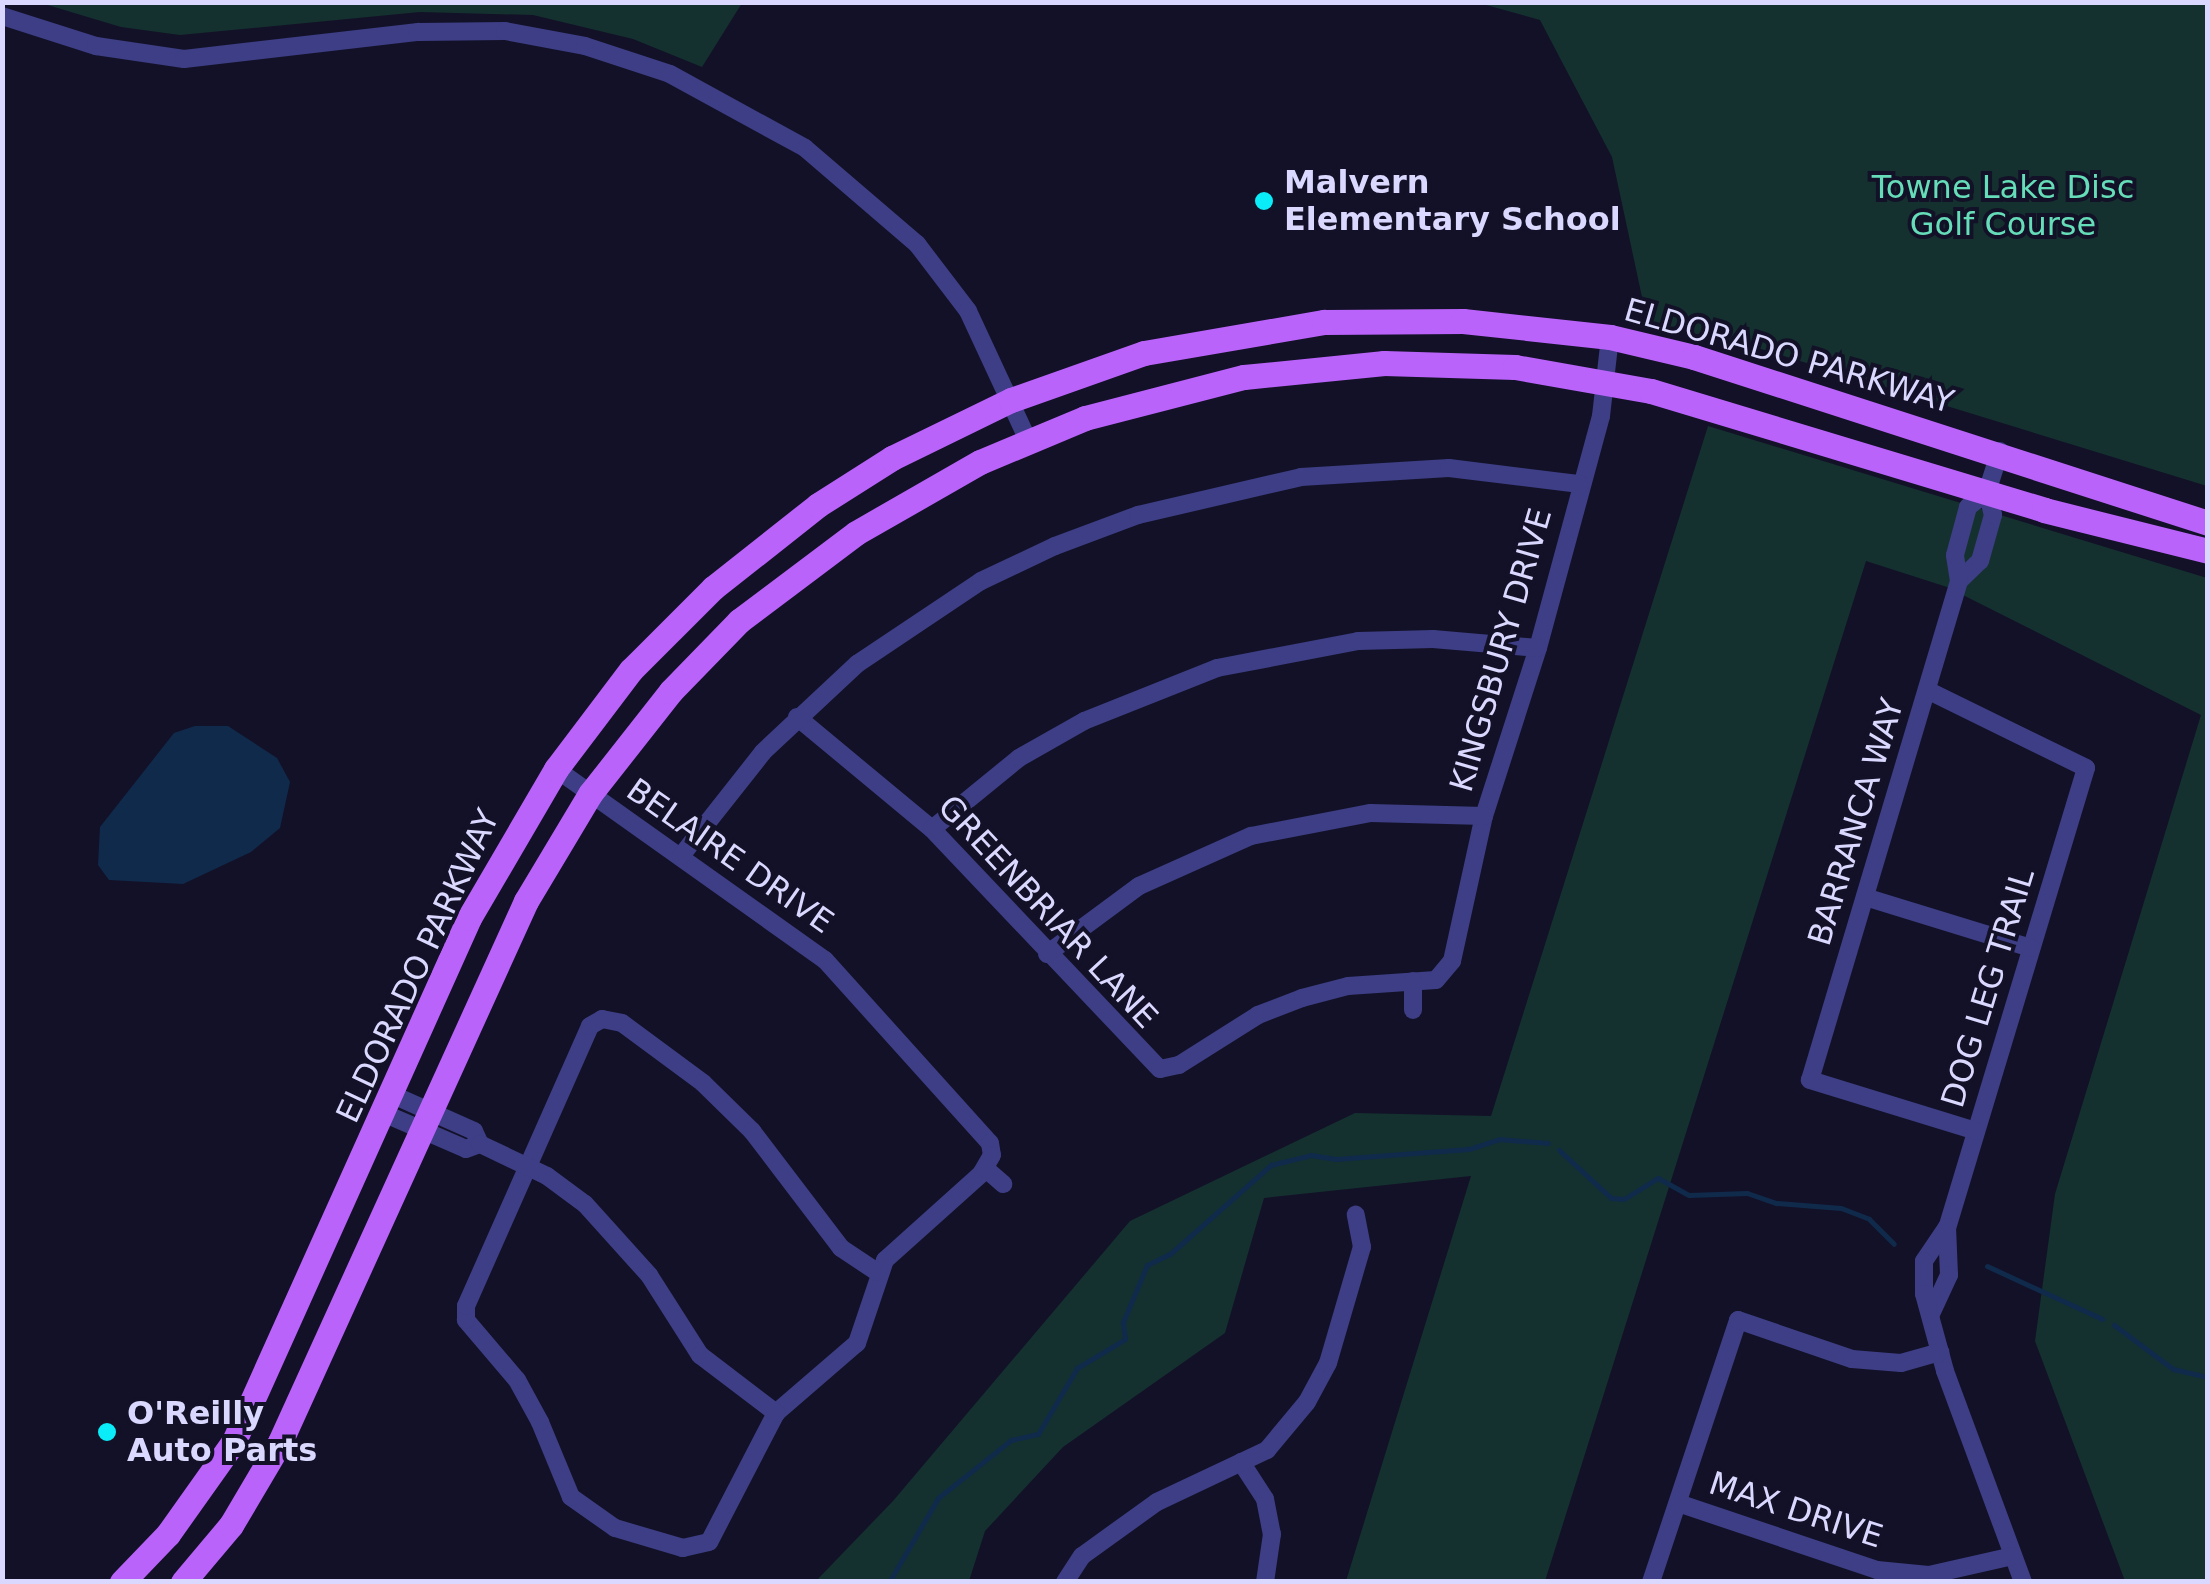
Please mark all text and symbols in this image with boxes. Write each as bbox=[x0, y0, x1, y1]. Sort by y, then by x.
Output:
place label: Malvern Elementary School bbox=[1284, 164, 1621, 239]
park label: Towne Lake Disc Golf Course bbox=[1872, 169, 2134, 244]
marker: Malvern Elementary School bbox=[1253, 190, 1275, 212]
street label: ELDORADO PARKWAY bbox=[1620, 291, 1958, 421]
street label: KINGSBURY DRIVE bbox=[1442, 504, 1560, 796]
street label: BARRANCA WAY bbox=[1800, 694, 1912, 950]
street label: BELAIRE DRIVE bbox=[619, 771, 841, 941]
street label: GREENBRIAR LANE bbox=[930, 788, 1166, 1036]
street label: ELDORADO PARKWAY bbox=[329, 803, 507, 1129]
street label: DOG LEG TRAIL bbox=[1933, 864, 2043, 1112]
place label: O'Reilly Auto Parts bbox=[127, 1395, 317, 1470]
marker: O'Reilly Auto Parts bbox=[96, 1421, 118, 1443]
street label: MAX DRIVE bbox=[1704, 1464, 1888, 1556]

